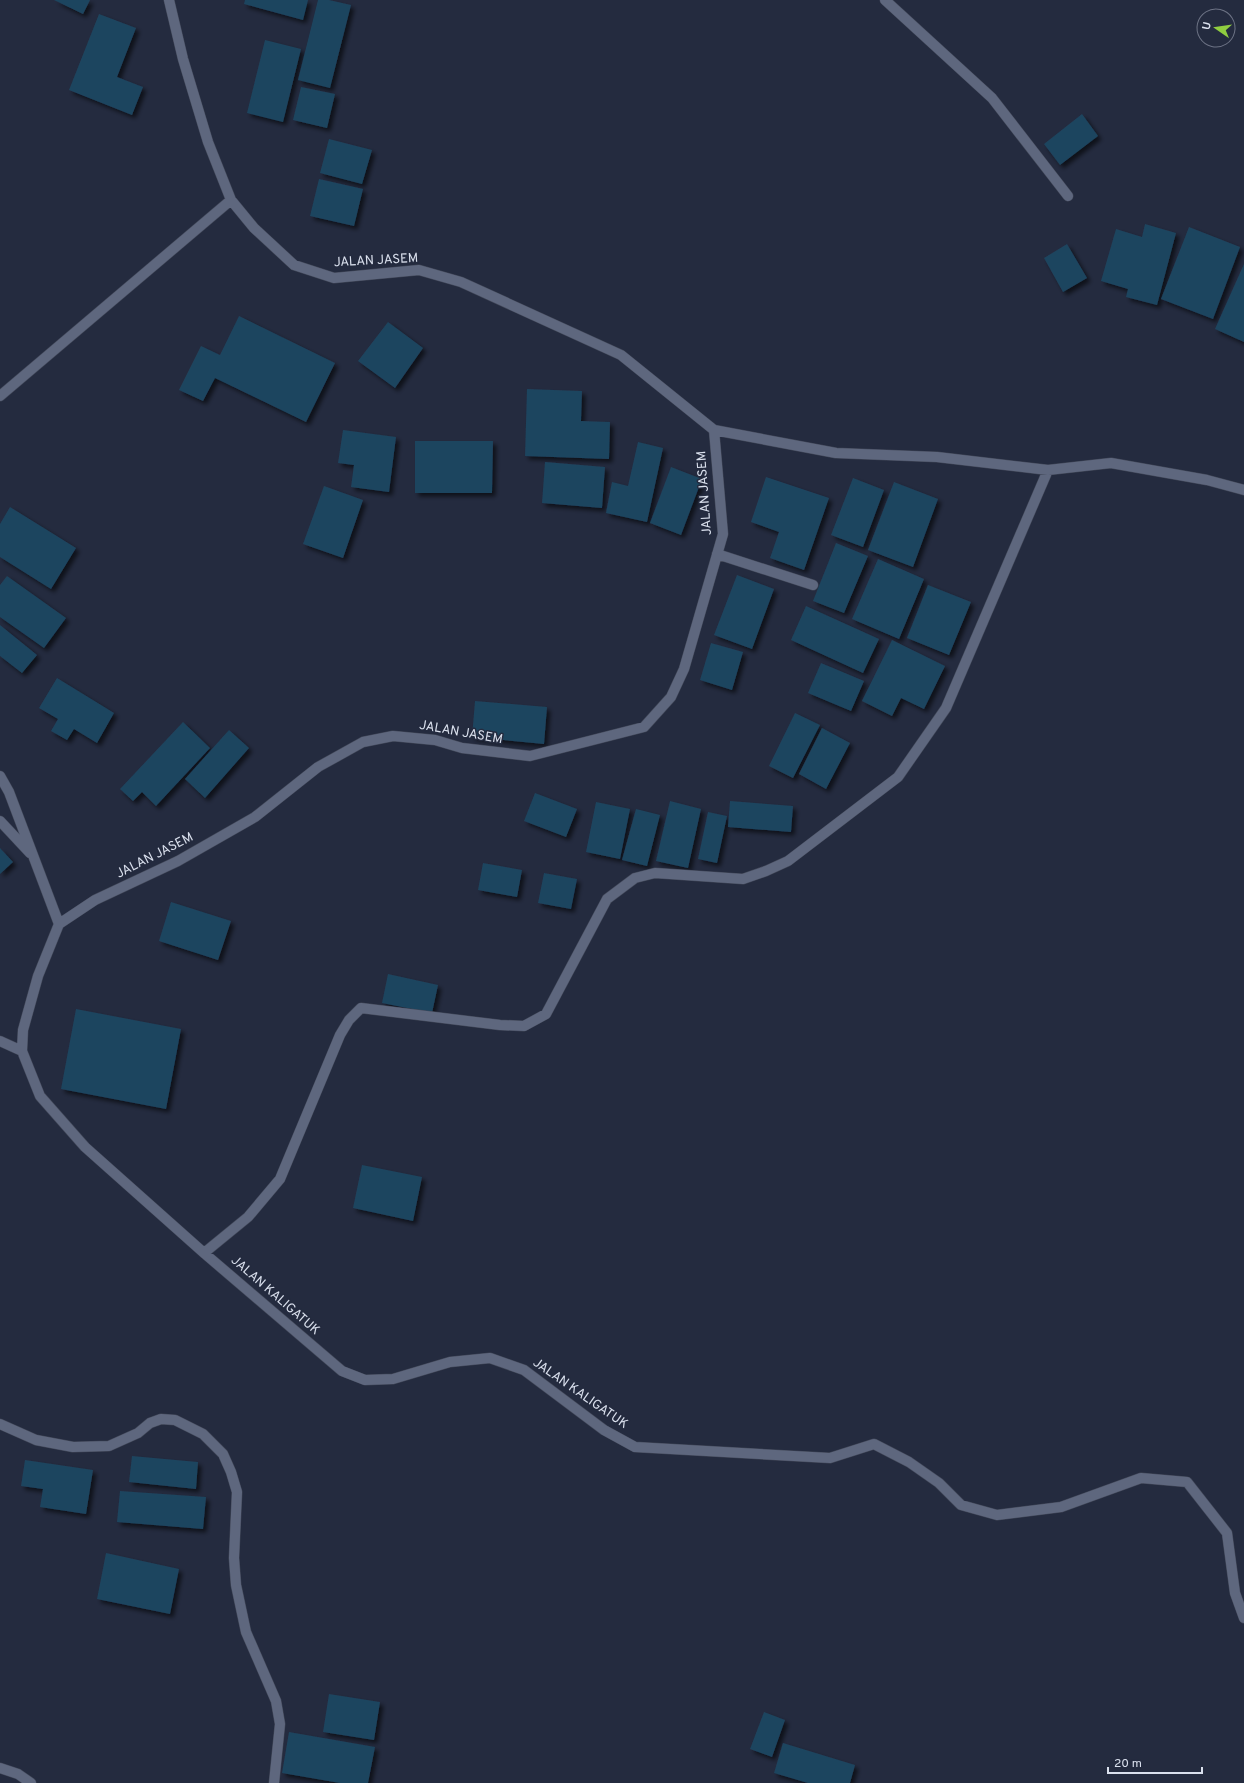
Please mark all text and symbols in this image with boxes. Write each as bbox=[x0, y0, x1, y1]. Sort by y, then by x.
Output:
north arrow bbox=[1196, 8, 1236, 48]
text: U bbox=[1200, 21, 1215, 31]
street label: JALAN JASEM bbox=[333, 251, 419, 271]
street label: JALAN JASEM bbox=[694, 450, 716, 536]
street label: JALAN JASEM bbox=[418, 718, 504, 748]
street label: JALAN JASEM bbox=[114, 830, 196, 882]
street label: JALAN KALIGATUK bbox=[227, 1253, 323, 1339]
street label: JALAN KALIGATUK bbox=[529, 1355, 631, 1433]
scale bar bbox=[1108, 1749, 1202, 1775]
text: 20 m bbox=[1114, 1756, 1142, 1772]

